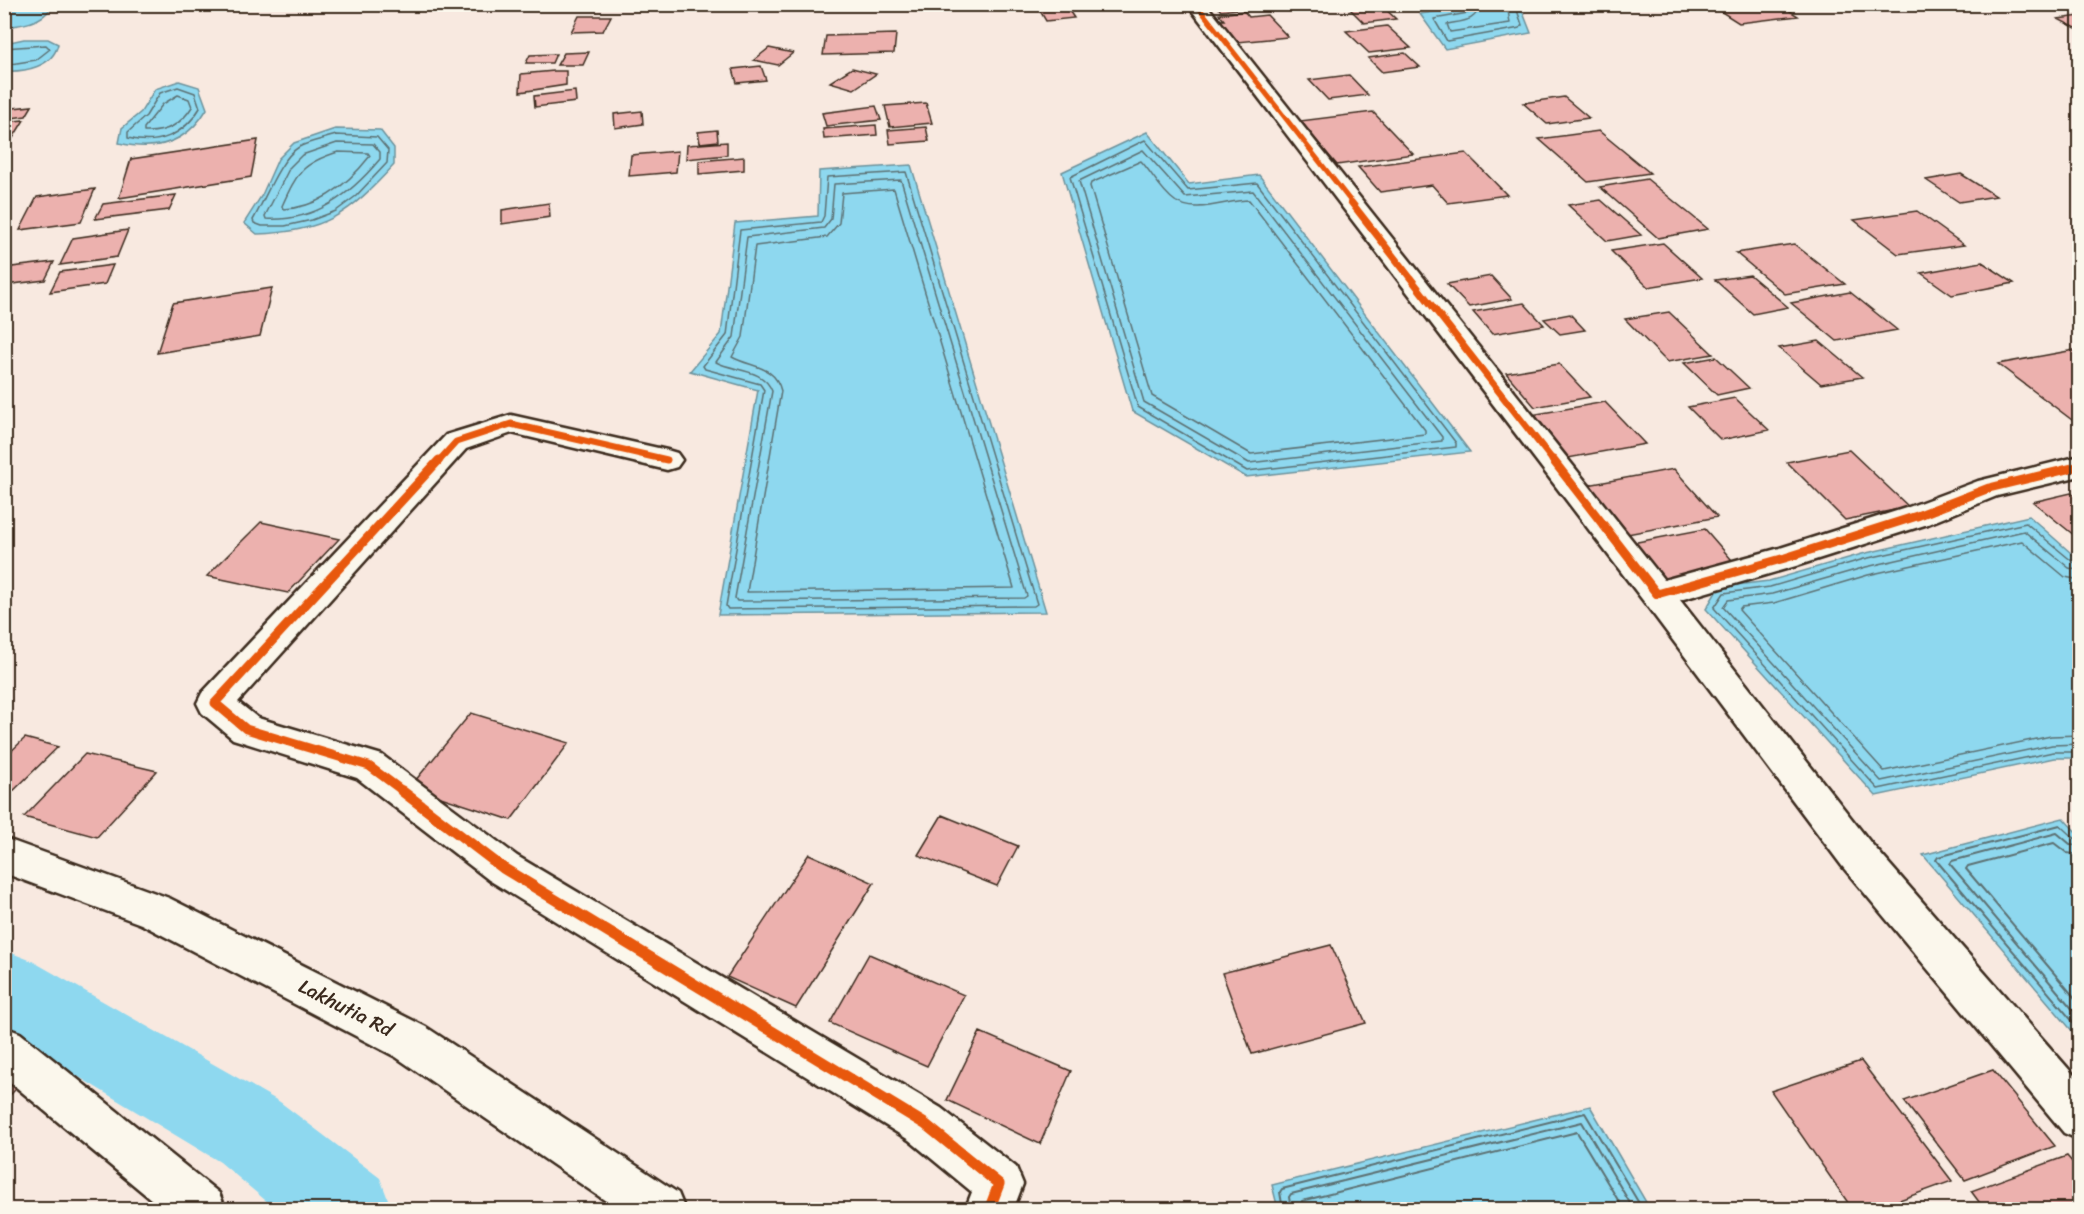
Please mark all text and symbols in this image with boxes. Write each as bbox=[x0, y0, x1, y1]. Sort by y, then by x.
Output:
street label: Lakhutia Rd bbox=[292, 969, 401, 1048]

